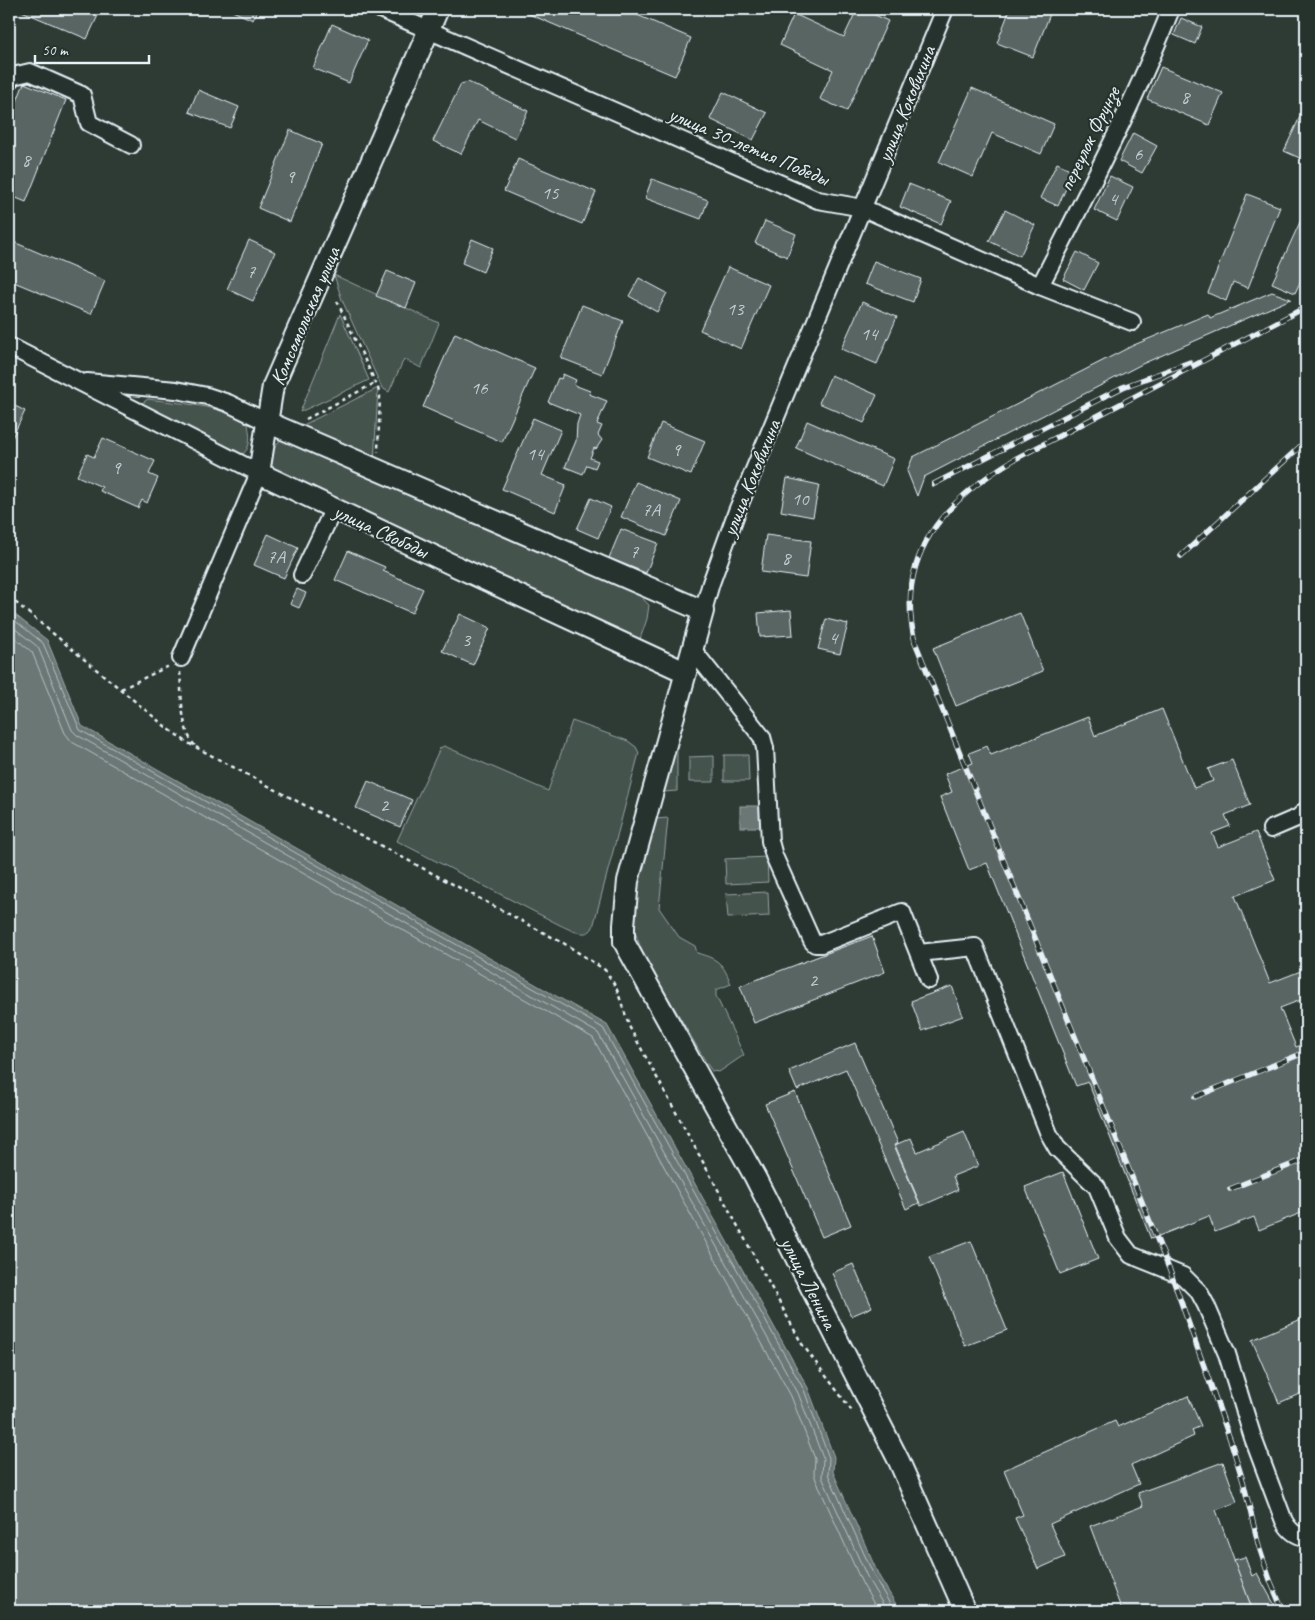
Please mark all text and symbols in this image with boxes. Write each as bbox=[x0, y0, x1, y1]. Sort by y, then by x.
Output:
scale bar bbox=[35, 32, 149, 64]
text: 50 m bbox=[42, 41, 69, 60]
street label: улица Коковихина bbox=[870, 41, 942, 168]
street label: переулок Фрунзе bbox=[1052, 81, 1127, 196]
house number: 8 bbox=[1181, 85, 1192, 109]
street label: улица 30-летия Победы bbox=[663, 100, 835, 192]
house number: 6 bbox=[1134, 142, 1144, 166]
house number: 8 bbox=[22, 148, 33, 172]
house number: 9 bbox=[286, 165, 296, 189]
house number: 15 bbox=[541, 181, 560, 205]
house number: 4 bbox=[1109, 187, 1120, 211]
street label: Комсомольская улица bbox=[264, 241, 346, 389]
house number: 7 bbox=[247, 260, 257, 284]
house number: 13 bbox=[726, 297, 745, 321]
house number: 14 bbox=[860, 322, 880, 346]
house number: 16 bbox=[470, 376, 489, 400]
street label: улица Коковихина bbox=[715, 415, 787, 542]
house number: 9 bbox=[672, 438, 682, 462]
house number: 14 bbox=[526, 442, 546, 466]
house number: 9 bbox=[112, 456, 122, 480]
house number: 10 bbox=[791, 487, 810, 511]
street label: улица Свободы bbox=[328, 497, 434, 565]
house number: 7А bbox=[642, 498, 662, 522]
house number: 7 bbox=[630, 540, 640, 564]
house number: 7А bbox=[267, 545, 287, 569]
house number: 8 bbox=[782, 546, 793, 570]
house number: 4 bbox=[829, 626, 840, 650]
house number: 3 bbox=[462, 628, 472, 652]
house number: 2 bbox=[380, 793, 390, 817]
house number: 2 bbox=[809, 968, 819, 992]
street label: улица Ленина bbox=[774, 1231, 844, 1335]

